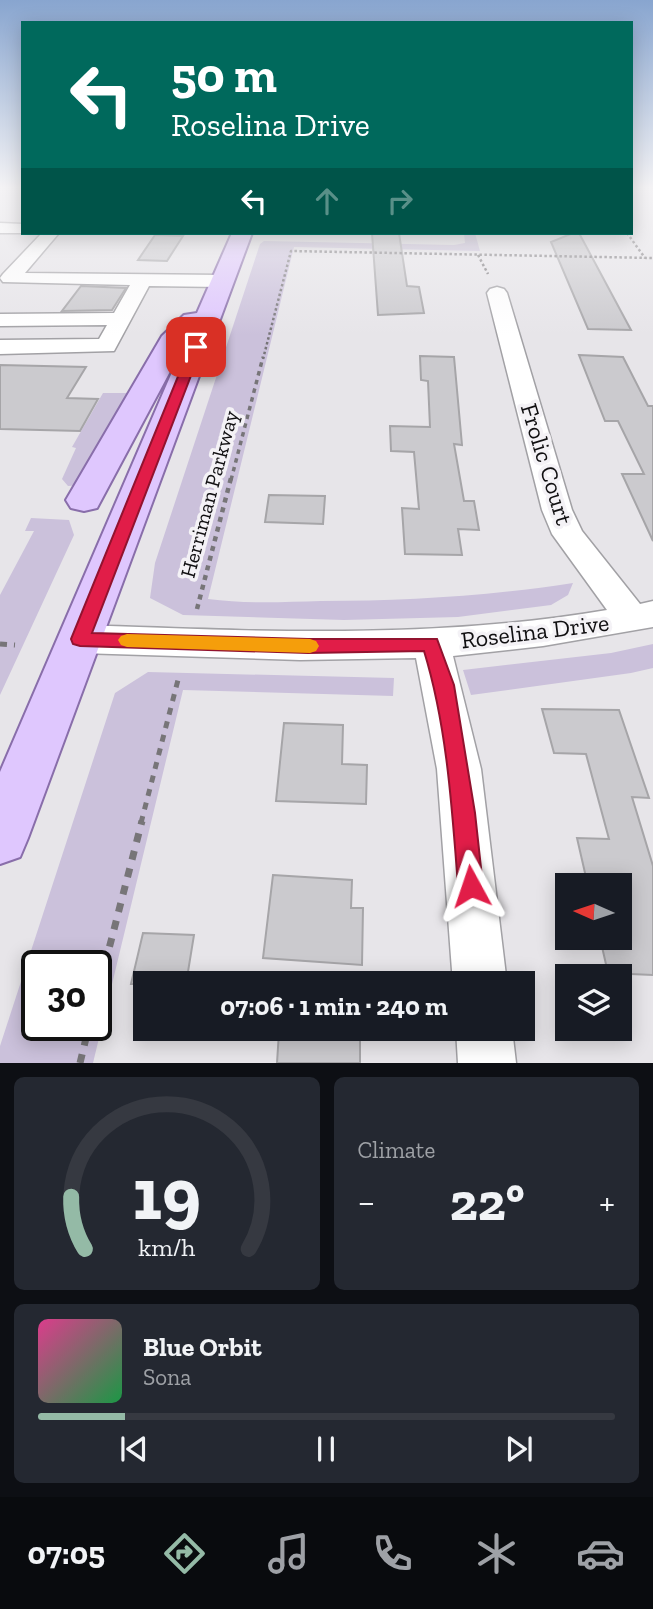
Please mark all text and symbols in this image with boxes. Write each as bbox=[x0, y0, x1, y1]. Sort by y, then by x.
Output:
text: 50 m bbox=[171, 46, 277, 105]
icon: left bbox=[56, 49, 147, 140]
text: Roselina Drive bbox=[171, 106, 370, 144]
icon: left bbox=[235, 182, 273, 220]
icon: ahead bbox=[308, 182, 346, 220]
icon: right bbox=[381, 182, 419, 220]
pin bbox=[166, 317, 226, 377]
icon: arrive bbox=[177, 328, 215, 366]
street label: Frolic Court bbox=[515, 400, 579, 528]
street label: Herriman Parkway bbox=[175, 407, 243, 580]
street label: Roselina Drive bbox=[459, 608, 611, 654]
position arrow bbox=[434, 849, 508, 923]
north arrow bbox=[555, 873, 632, 950]
map controls bbox=[555, 873, 632, 1041]
speed limit sign: 30 bbox=[21, 950, 112, 1041]
button: layers bbox=[555, 964, 632, 1041]
text: 07:06 · 1 min · 240 m bbox=[220, 990, 448, 1022]
text: Climate bbox=[358, 1136, 435, 1164]
text: 19 bbox=[133, 1151, 201, 1239]
text: 22° bbox=[450, 1171, 525, 1233]
text: − bbox=[358, 1179, 375, 1225]
text: + bbox=[599, 1179, 615, 1225]
text: km/h bbox=[138, 1232, 195, 1262]
text: Blue Orbit bbox=[143, 1331, 262, 1363]
text: Sona bbox=[143, 1363, 191, 1391]
icon: previous bbox=[115, 1430, 153, 1468]
icon: pause bbox=[307, 1430, 345, 1468]
icon: next bbox=[500, 1430, 538, 1468]
icon: directions bbox=[160, 1529, 209, 1578]
icon: music bbox=[264, 1529, 313, 1578]
icon: phone bbox=[368, 1529, 417, 1578]
icon: climate bbox=[472, 1529, 521, 1578]
icon: car bbox=[576, 1529, 625, 1578]
text: 07:05 bbox=[28, 1534, 105, 1572]

